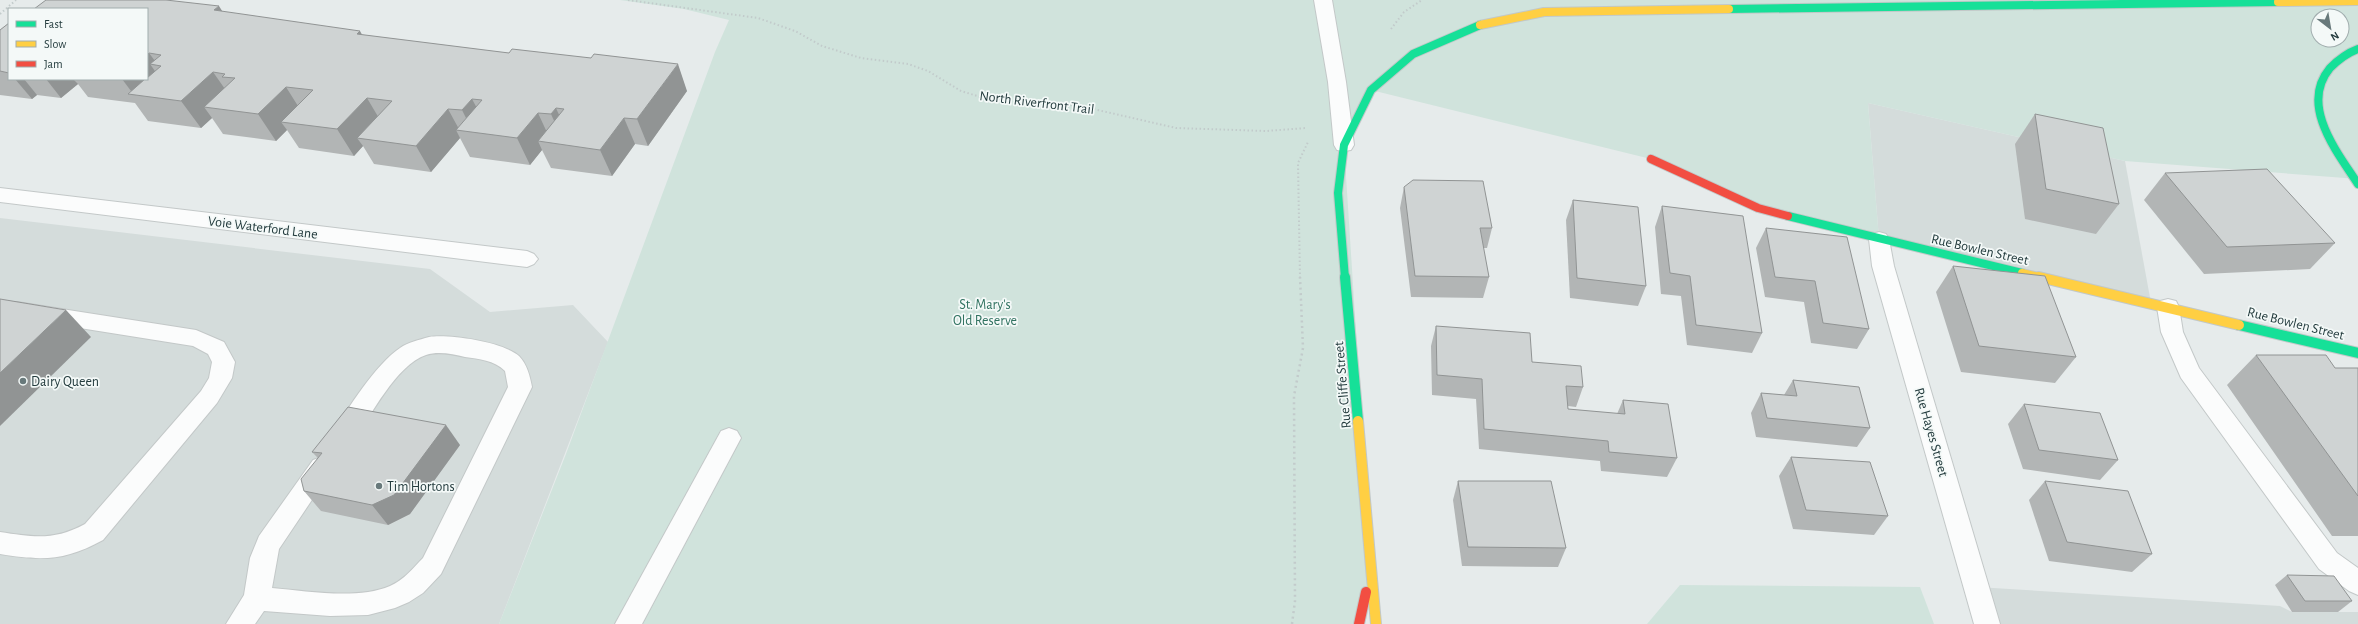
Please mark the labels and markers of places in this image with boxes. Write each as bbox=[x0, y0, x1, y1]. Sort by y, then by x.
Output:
place label: Dairy Queen bbox=[31, 375, 99, 389]
marker: Dairy Queen bbox=[18, 376, 28, 386]
place label: Tim Hortons bbox=[387, 480, 455, 494]
marker: Tim Hortons bbox=[374, 481, 384, 491]

